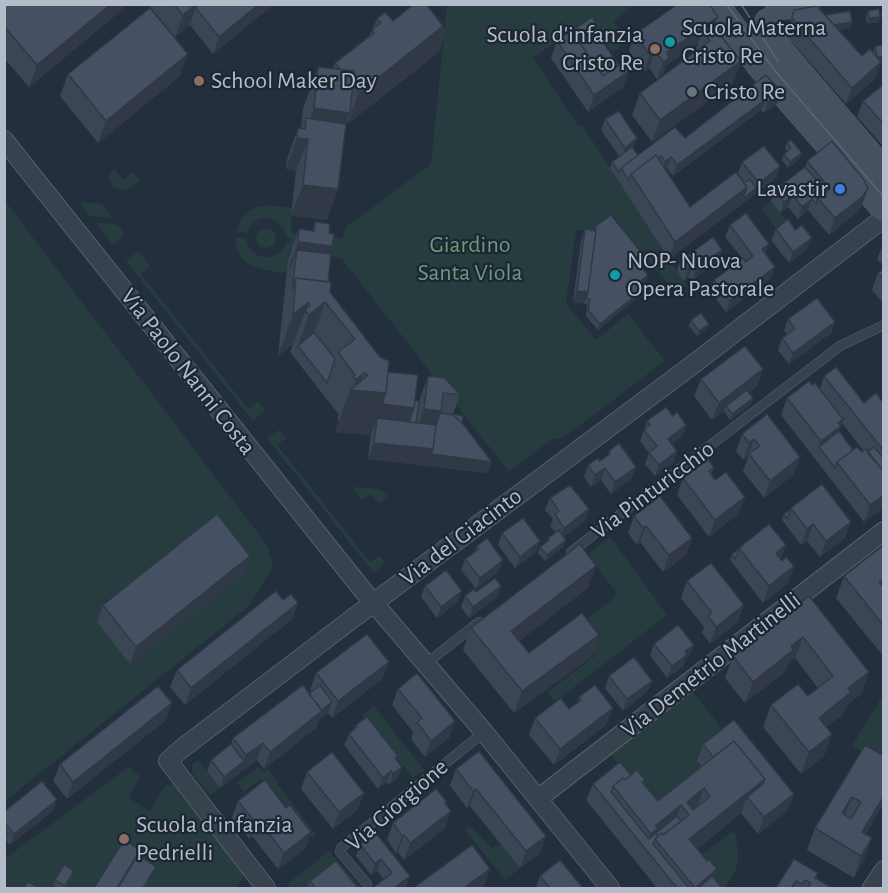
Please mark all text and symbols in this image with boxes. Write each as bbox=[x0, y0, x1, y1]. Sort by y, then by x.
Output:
place label: Scuola Materna Cristo Re bbox=[682, 14, 826, 70]
place label: Scuola d'infanzia Cristo Re bbox=[487, 21, 643, 77]
marker: Scuola Materna Cristo Re bbox=[663, 35, 677, 49]
marker: Scuola d'infanzia Cristo Re bbox=[648, 42, 662, 56]
place label: School Maker Day bbox=[211, 67, 377, 95]
marker: School Maker Day bbox=[192, 74, 206, 88]
place label: Cristo Re bbox=[704, 78, 785, 106]
marker: Cristo Re bbox=[685, 85, 699, 99]
place label: Lavastir bbox=[756, 175, 828, 203]
marker: Lavastir bbox=[833, 182, 847, 196]
park label: Giardino Santa Viola bbox=[418, 231, 522, 287]
place label: NOP- Nuova Opera Pastorale bbox=[627, 247, 774, 303]
marker: NOP- Nuova Opera Pastorale bbox=[608, 268, 622, 282]
street label: Via Paolo Nanni Costa bbox=[114, 283, 262, 461]
street label: Via Pinturicchio bbox=[586, 434, 720, 546]
street label: Via del Giacinto bbox=[394, 482, 528, 592]
street label: Via Demetrio Martinelli bbox=[615, 586, 807, 744]
street label: Via Giorgione bbox=[340, 753, 454, 857]
place label: Scuola d'infanzia Pedrielli bbox=[136, 811, 292, 867]
marker: Scuola d'infanzia Pedrielli bbox=[117, 832, 131, 846]

